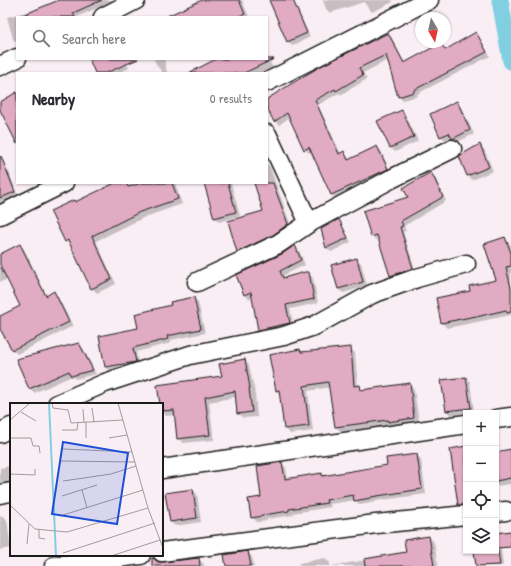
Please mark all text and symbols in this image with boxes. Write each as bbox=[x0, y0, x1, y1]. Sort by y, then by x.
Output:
north arrow bbox=[415, 12, 451, 48]
search box bbox=[16, 16, 268, 60]
icon: search bbox=[30, 27, 52, 49]
text: Search here bbox=[62, 28, 126, 49]
text: Nearby bbox=[32, 87, 75, 110]
text: 0 results bbox=[210, 89, 252, 107]
inset map bbox=[10, 403, 163, 556]
map controls bbox=[463, 410, 499, 554]
button: + bbox=[463, 410, 499, 446]
button: − bbox=[463, 446, 499, 482]
button: locate bbox=[463, 482, 499, 518]
button: layers bbox=[463, 518, 499, 554]

